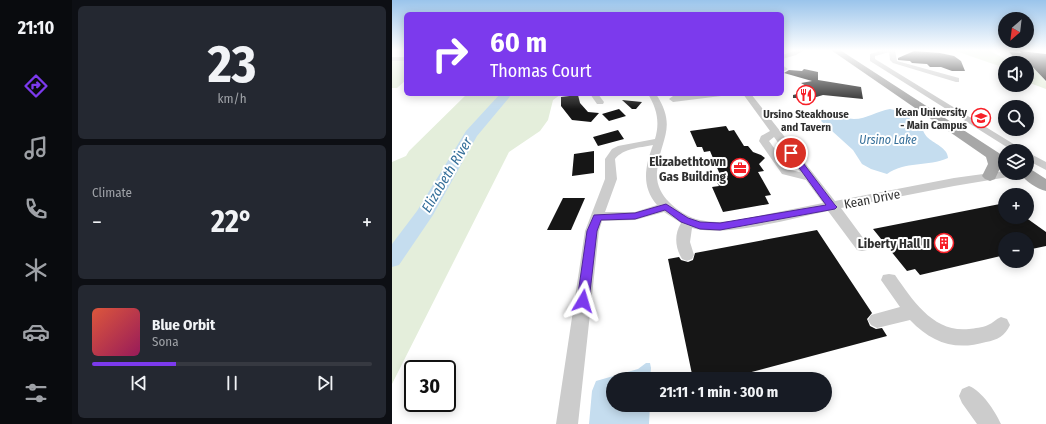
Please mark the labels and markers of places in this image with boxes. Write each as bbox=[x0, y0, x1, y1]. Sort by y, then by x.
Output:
restaurant icon: Ursino Steakhouse and Tavern bbox=[795, 84, 817, 106]
place label: Kean University - Main Campus bbox=[895, 106, 968, 132]
school or university icon: Kean University - Main Campus bbox=[970, 107, 992, 129]
place label: Ursino Steakhouse and Tavern bbox=[763, 108, 849, 134]
pin bbox=[774, 136, 808, 170]
place label: Elizabethtown Gas Building bbox=[649, 154, 727, 184]
office icon: Elizabethtown Gas Building bbox=[729, 157, 751, 179]
building icon: Liberty Hall II bbox=[933, 232, 955, 254]
place label: Liberty Hall II bbox=[858, 236, 930, 251]

